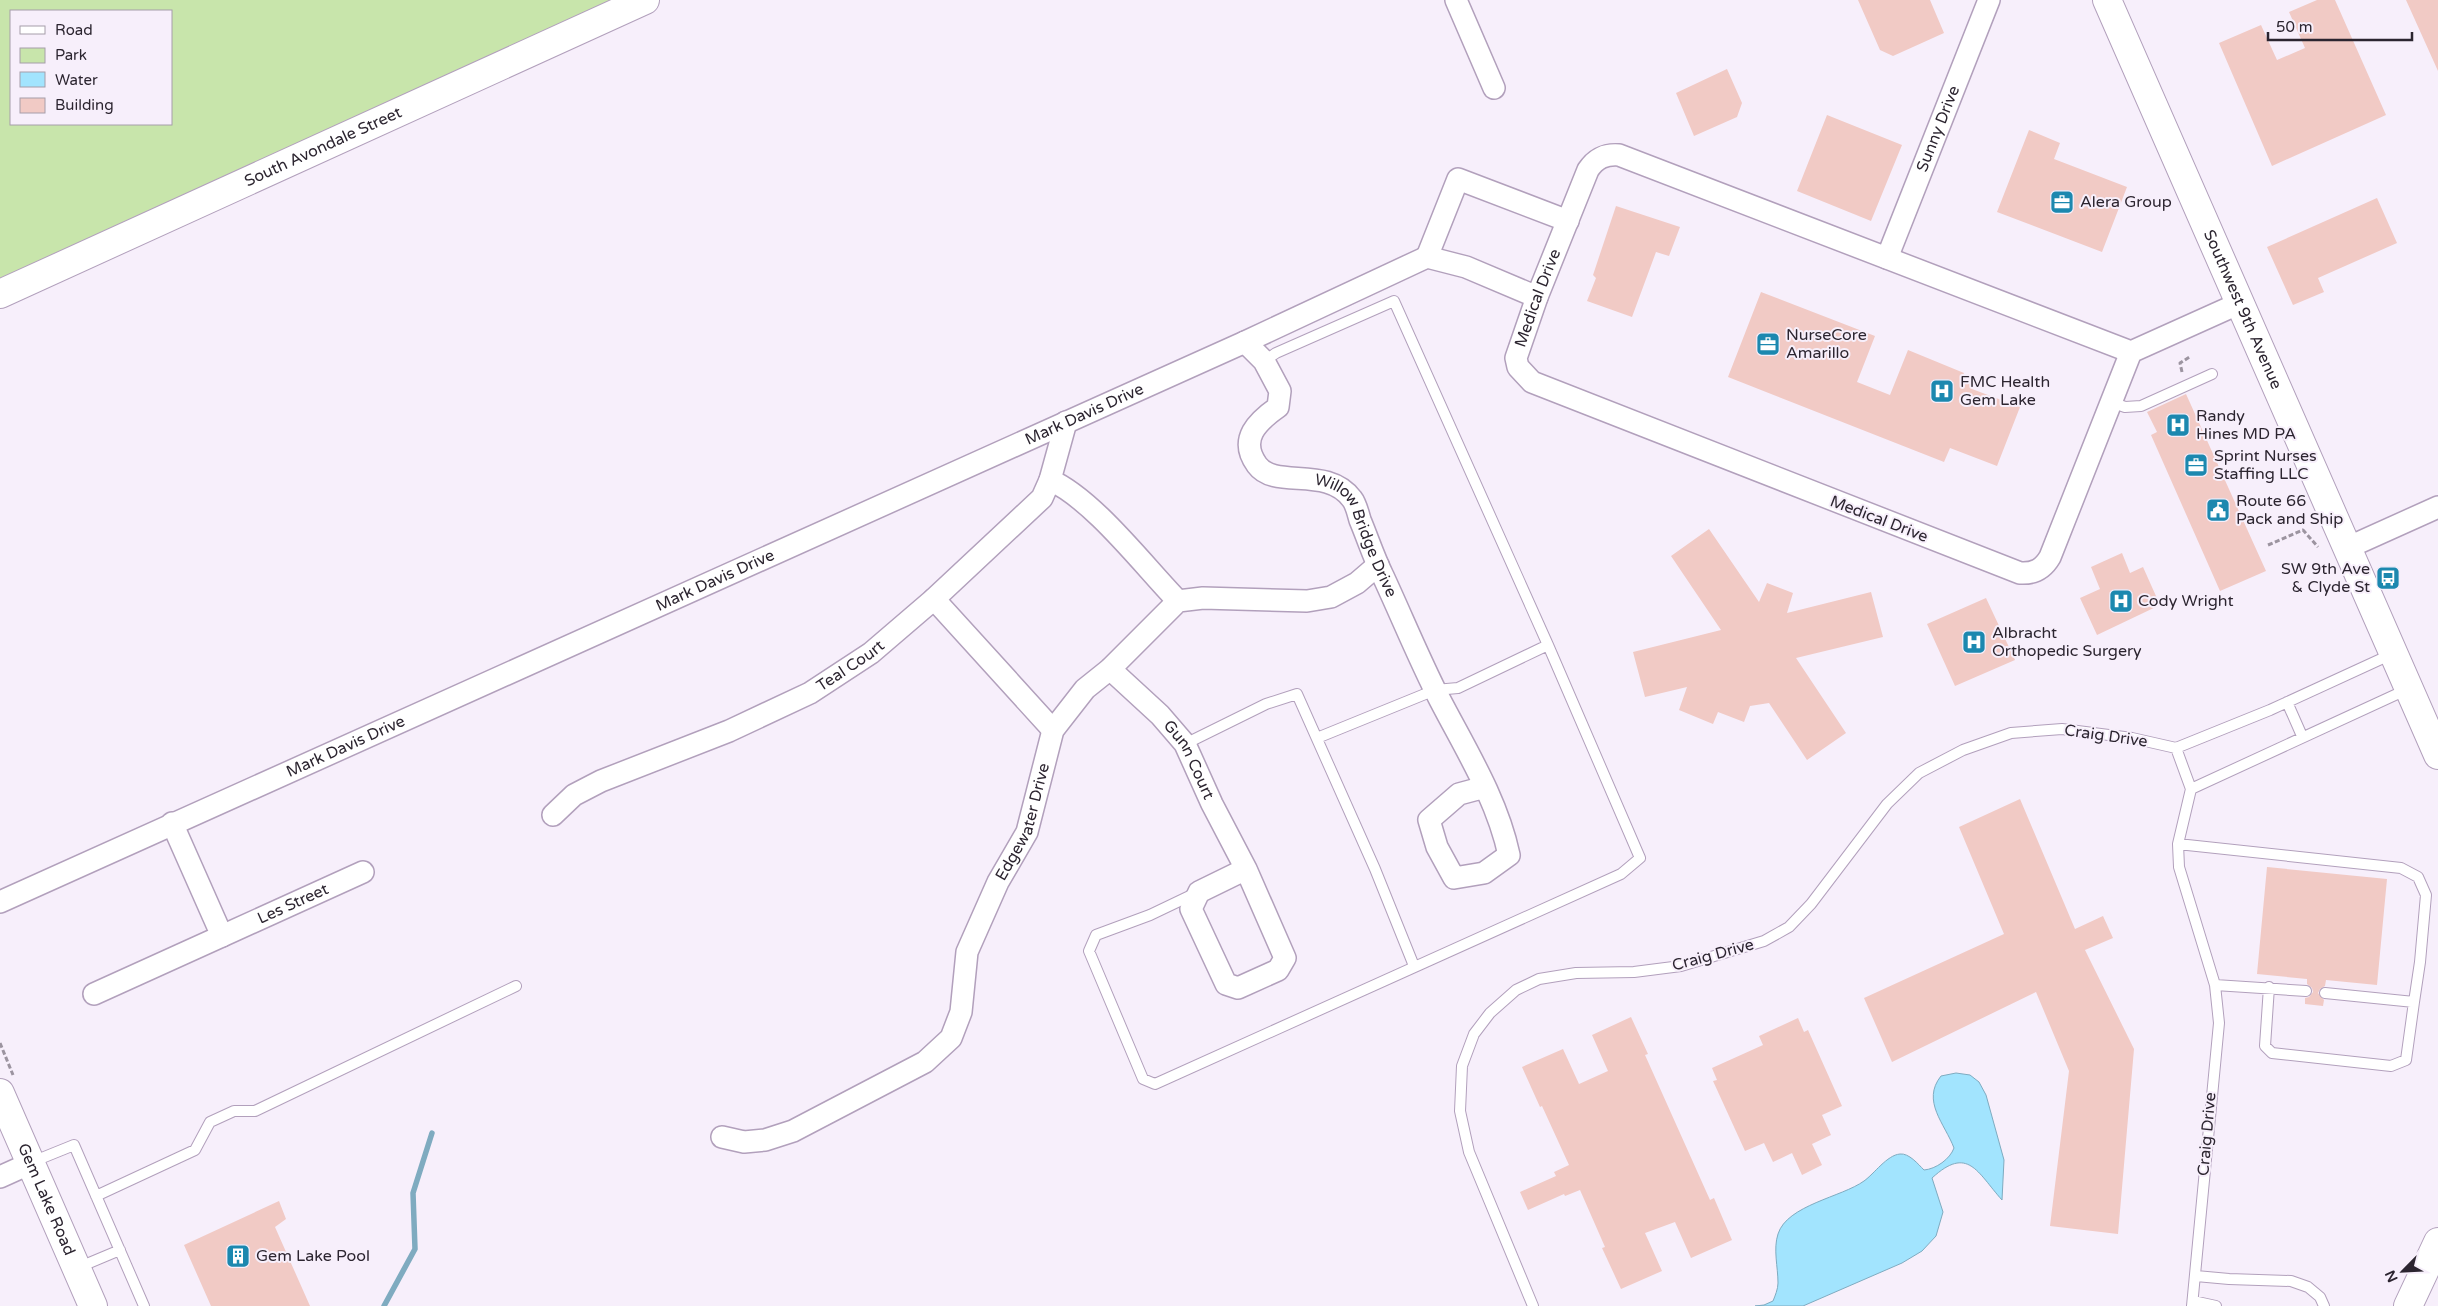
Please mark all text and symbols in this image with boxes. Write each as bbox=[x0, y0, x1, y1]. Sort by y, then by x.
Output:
legend bbox=[10, 10, 172, 125]
scale bar bbox=[2268, 10, 2412, 42]
text: 50 m bbox=[2276, 18, 2313, 36]
text: Road bbox=[55, 21, 93, 39]
text: Park bbox=[55, 46, 87, 64]
text: Water bbox=[55, 71, 98, 89]
street label: Sunny Drive bbox=[1912, 83, 1964, 175]
text: Building bbox=[55, 96, 114, 114]
street label: South Avondale Street bbox=[241, 102, 405, 191]
office icon: Alera Group bbox=[2049, 189, 2075, 215]
place label: Alera Group bbox=[2080, 192, 2172, 212]
street label: Southwest 9th Avenue bbox=[2199, 227, 2286, 392]
street label: Medical Drive bbox=[1510, 246, 1565, 350]
place label: NurseCore Amarillo bbox=[1786, 325, 1867, 363]
office icon: NurseCore Amarillo bbox=[1755, 331, 1781, 357]
place label: FMC Health Gem Lake bbox=[1960, 372, 2050, 410]
hospital icon: FMC Health Gem Lake bbox=[1929, 378, 1955, 404]
street label: Mark Davis Drive bbox=[1022, 379, 1147, 450]
place label: Randy Hines MD PA bbox=[2196, 406, 2296, 444]
hospital icon: Randy Hines MD PA bbox=[2165, 412, 2191, 438]
place label: Sprint Nurses Staffing LLC bbox=[2214, 446, 2317, 484]
office icon: Sprint Nurses Staffing LLC bbox=[2183, 452, 2209, 478]
street label: Willow Bridge Drive bbox=[1313, 470, 1401, 600]
street label: Medical Drive bbox=[1827, 491, 1931, 547]
place label: Route 66 Pack and Ship bbox=[2236, 491, 2343, 529]
public building icon: Route 66 Pack and Ship bbox=[2205, 497, 2231, 523]
street label: Mark Davis Drive bbox=[653, 545, 777, 616]
place label: SW 9th Ave & Clyde St bbox=[2281, 559, 2370, 597]
bus stop icon: SW 9th Ave & Clyde St bbox=[2375, 565, 2401, 591]
hospital icon: Cody Wright bbox=[2108, 588, 2134, 614]
place label: Cody Wright bbox=[2138, 591, 2234, 611]
place label: Albracht Orthopedic Surgery bbox=[1992, 623, 2142, 661]
hospital icon: Albracht Orthopedic Surgery bbox=[1961, 629, 1987, 655]
street label: Teal Court bbox=[813, 636, 889, 696]
street label: Mark Davis Drive bbox=[283, 711, 408, 782]
street label: Gunn Court bbox=[1159, 716, 1219, 803]
street label: Craig Drive bbox=[2063, 720, 2149, 752]
street label: Edgewater Drive bbox=[991, 761, 1054, 884]
street label: Les Street bbox=[254, 879, 332, 929]
street label: Craig Drive bbox=[1670, 934, 1756, 976]
street label: Craig Drive bbox=[2193, 1091, 2221, 1177]
street label: Gem Lake Road bbox=[13, 1140, 80, 1258]
building icon: Gem Lake Pool bbox=[225, 1243, 251, 1269]
place label: Gem Lake Pool bbox=[256, 1246, 370, 1266]
north arrow bbox=[2378, 1246, 2428, 1296]
text: N bbox=[2382, 1267, 2402, 1285]

